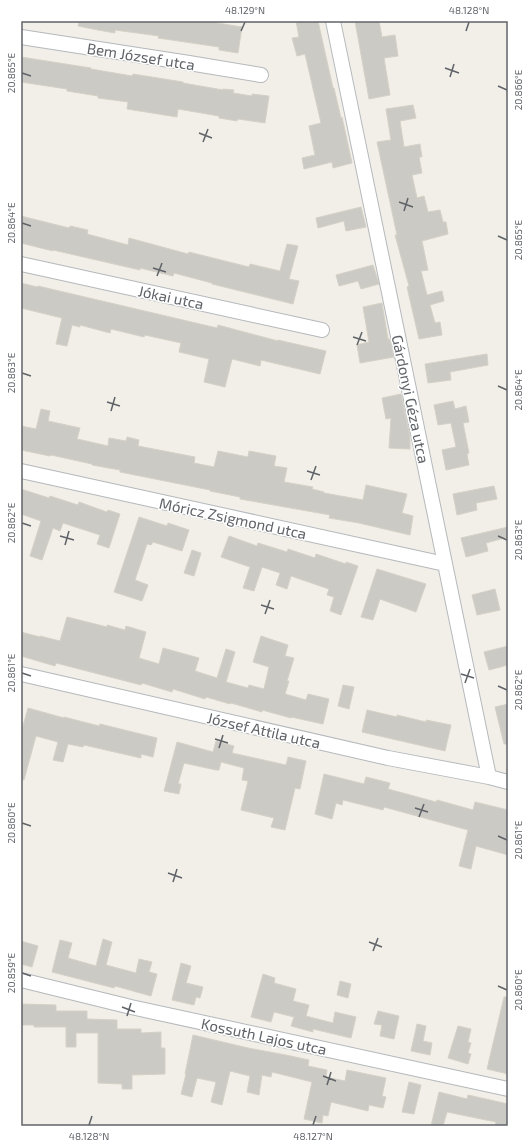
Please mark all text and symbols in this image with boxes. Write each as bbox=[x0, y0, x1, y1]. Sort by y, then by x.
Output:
text: 48.129°N bbox=[225, 4, 265, 16]
text: 48.128°N bbox=[449, 4, 489, 16]
street label: Bem József utca bbox=[86, 39, 196, 73]
text: 20.865°E bbox=[5, 52, 17, 93]
text: 20.866°E bbox=[512, 69, 524, 110]
text: 20.864°E bbox=[5, 202, 17, 244]
text: 20.865°E bbox=[512, 219, 524, 260]
street label: Jókai utca bbox=[137, 281, 205, 313]
street label: Gárdonyi Géza utca bbox=[389, 333, 433, 465]
text: 20.863°E bbox=[5, 352, 17, 393]
text: 20.864°E bbox=[512, 369, 524, 411]
street label: Móricz Zsigmond utca bbox=[158, 494, 308, 542]
text: 20.862°E bbox=[5, 502, 17, 543]
text: 20.863°E bbox=[512, 519, 524, 560]
text: 20.861°E bbox=[5, 653, 17, 692]
text: 20.862°E bbox=[512, 669, 524, 710]
street label: József Attila utca bbox=[206, 708, 322, 752]
text: 20.860°E bbox=[5, 802, 17, 844]
text: 20.861°E bbox=[512, 820, 524, 859]
text: 20.859°E bbox=[5, 952, 17, 993]
text: 20.860°E bbox=[512, 969, 524, 1011]
street label: Kossuth Lajos utca bbox=[199, 1014, 328, 1059]
text: 48.128°N bbox=[69, 1130, 109, 1142]
text: 48.127°N bbox=[293, 1130, 333, 1142]

